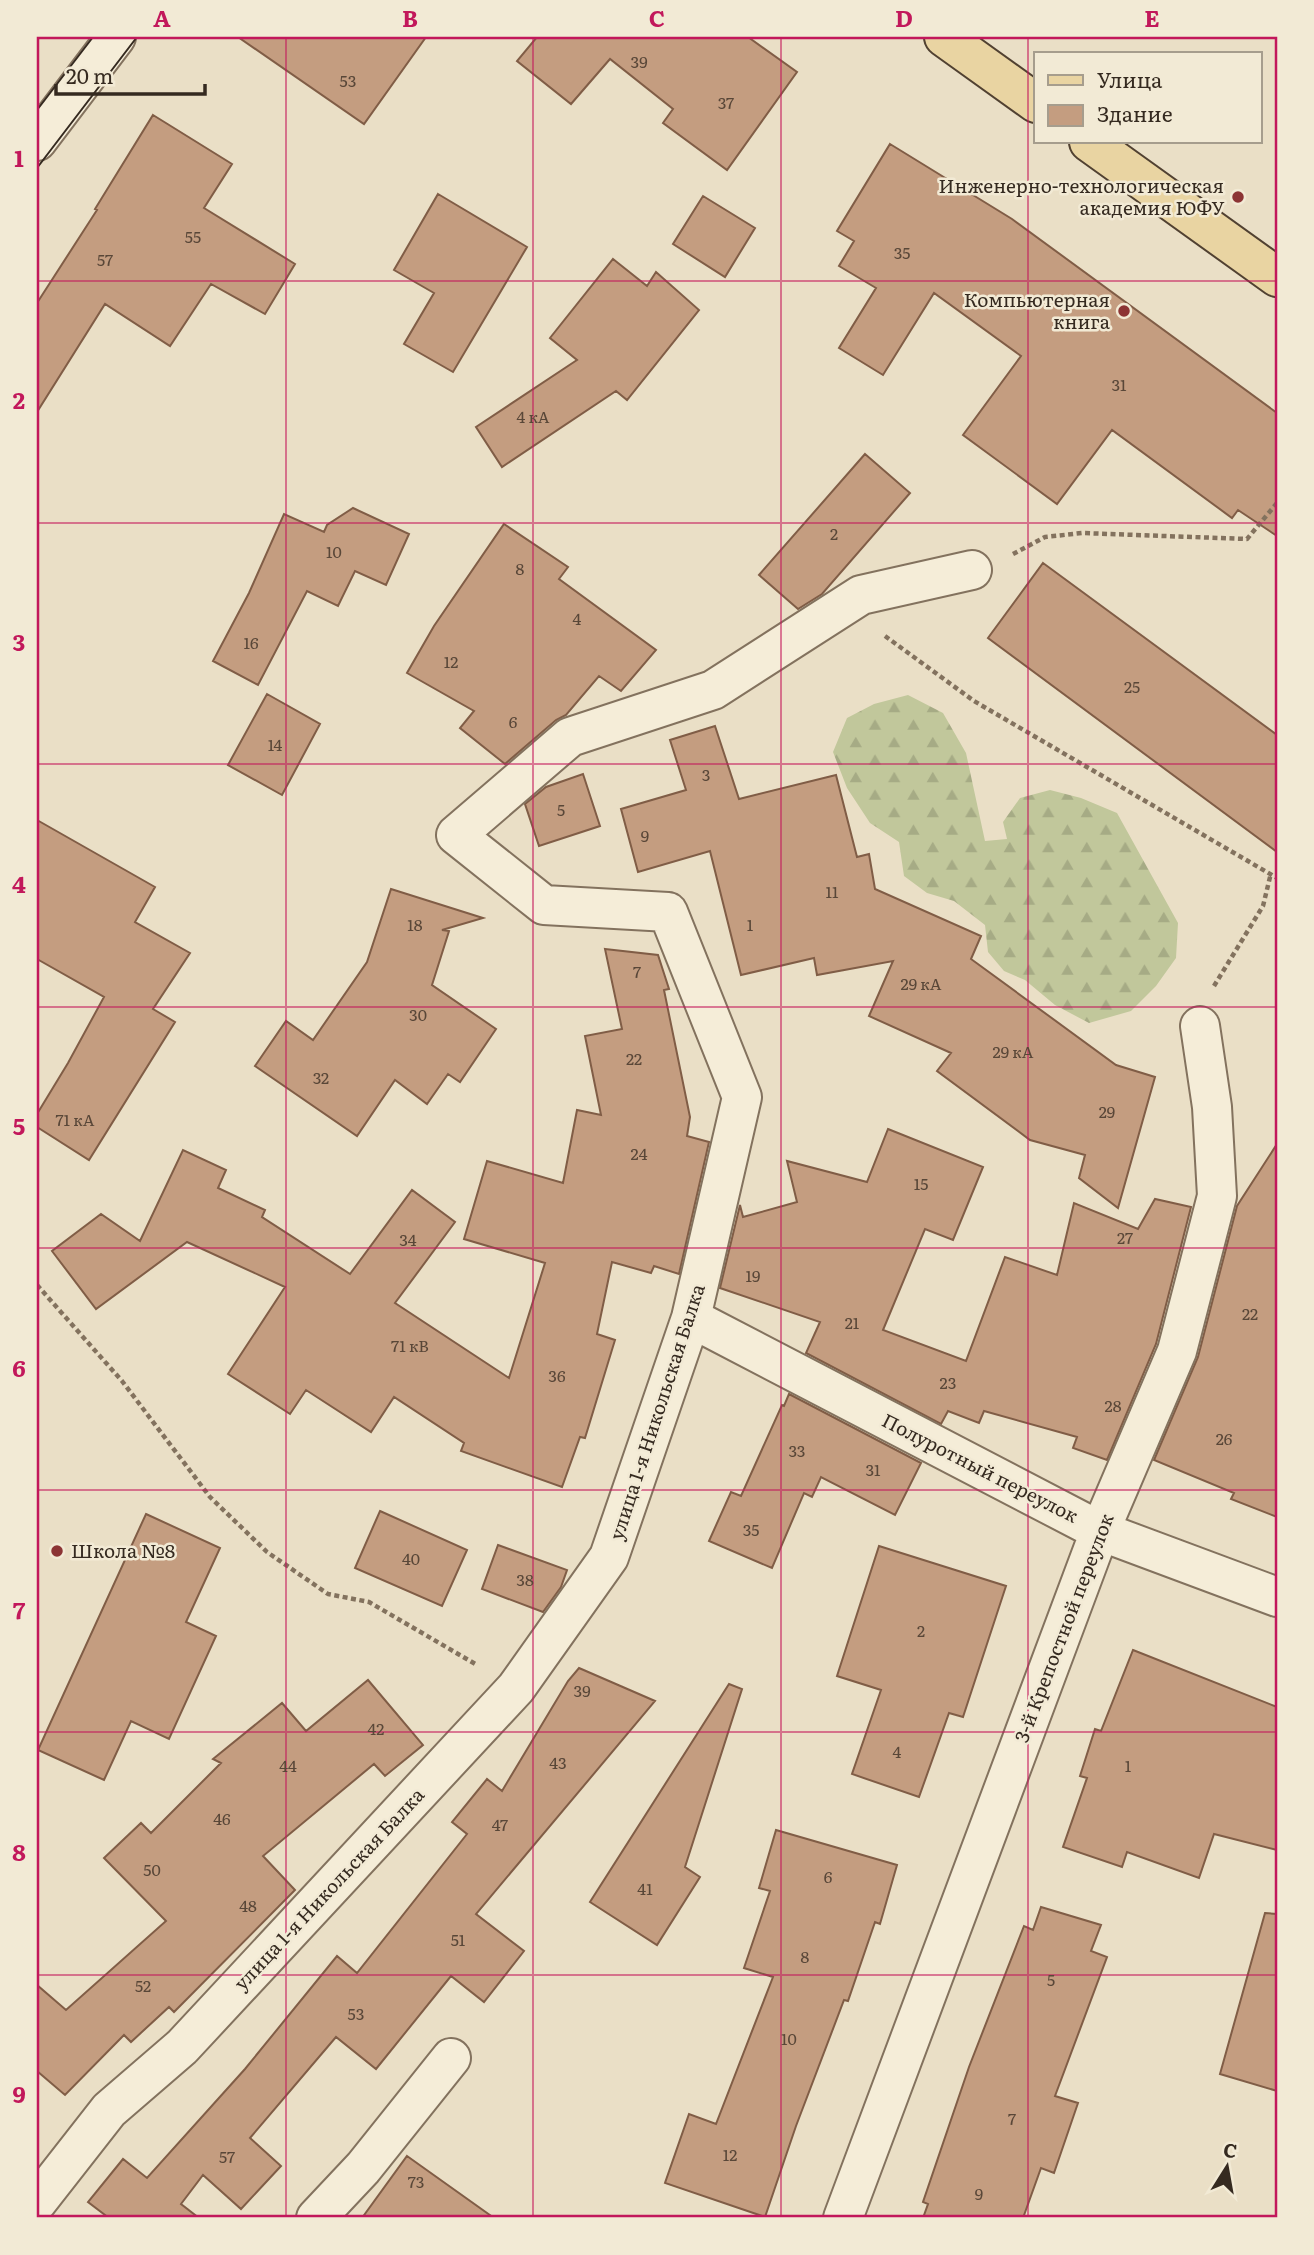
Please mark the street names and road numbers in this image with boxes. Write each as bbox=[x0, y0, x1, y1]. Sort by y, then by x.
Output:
street label: улица 1-я Никольская Балка bbox=[601, 1279, 711, 1543]
street label: Полуротный переулок bbox=[878, 1405, 1084, 1529]
street label: 3-й Крепостной переулок bbox=[1006, 1508, 1120, 1746]
street label: улица 1-я Никольская Балка bbox=[227, 1780, 430, 1996]

